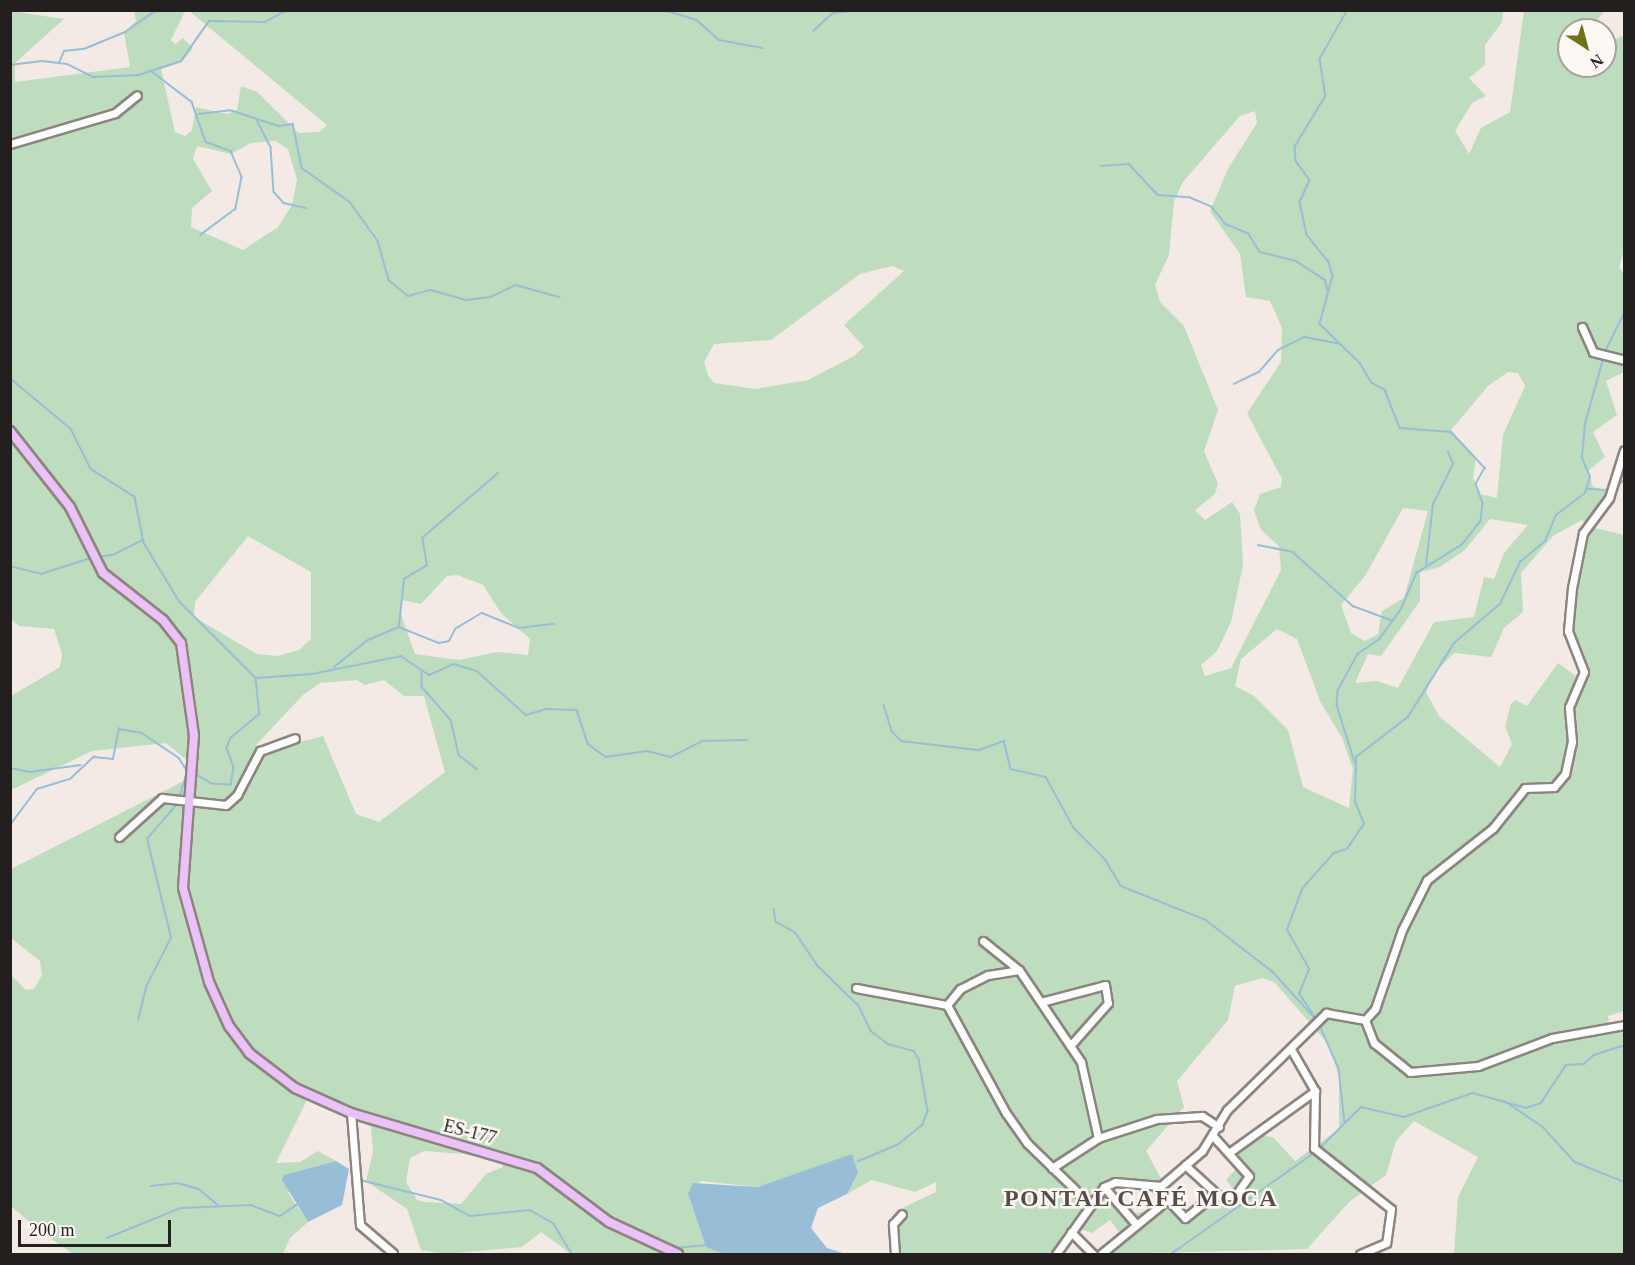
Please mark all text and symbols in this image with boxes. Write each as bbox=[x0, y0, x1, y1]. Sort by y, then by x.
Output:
north arrow bbox=[1557, 18, 1617, 78]
text: N bbox=[1587, 51, 1606, 72]
street label: ES-177 bbox=[441, 1115, 499, 1149]
district label: PONTAL CAFÉ MOCA bbox=[1003, 1185, 1279, 1213]
scale bar bbox=[21, 1208, 174, 1246]
text: 200 m bbox=[29, 1220, 75, 1240]

